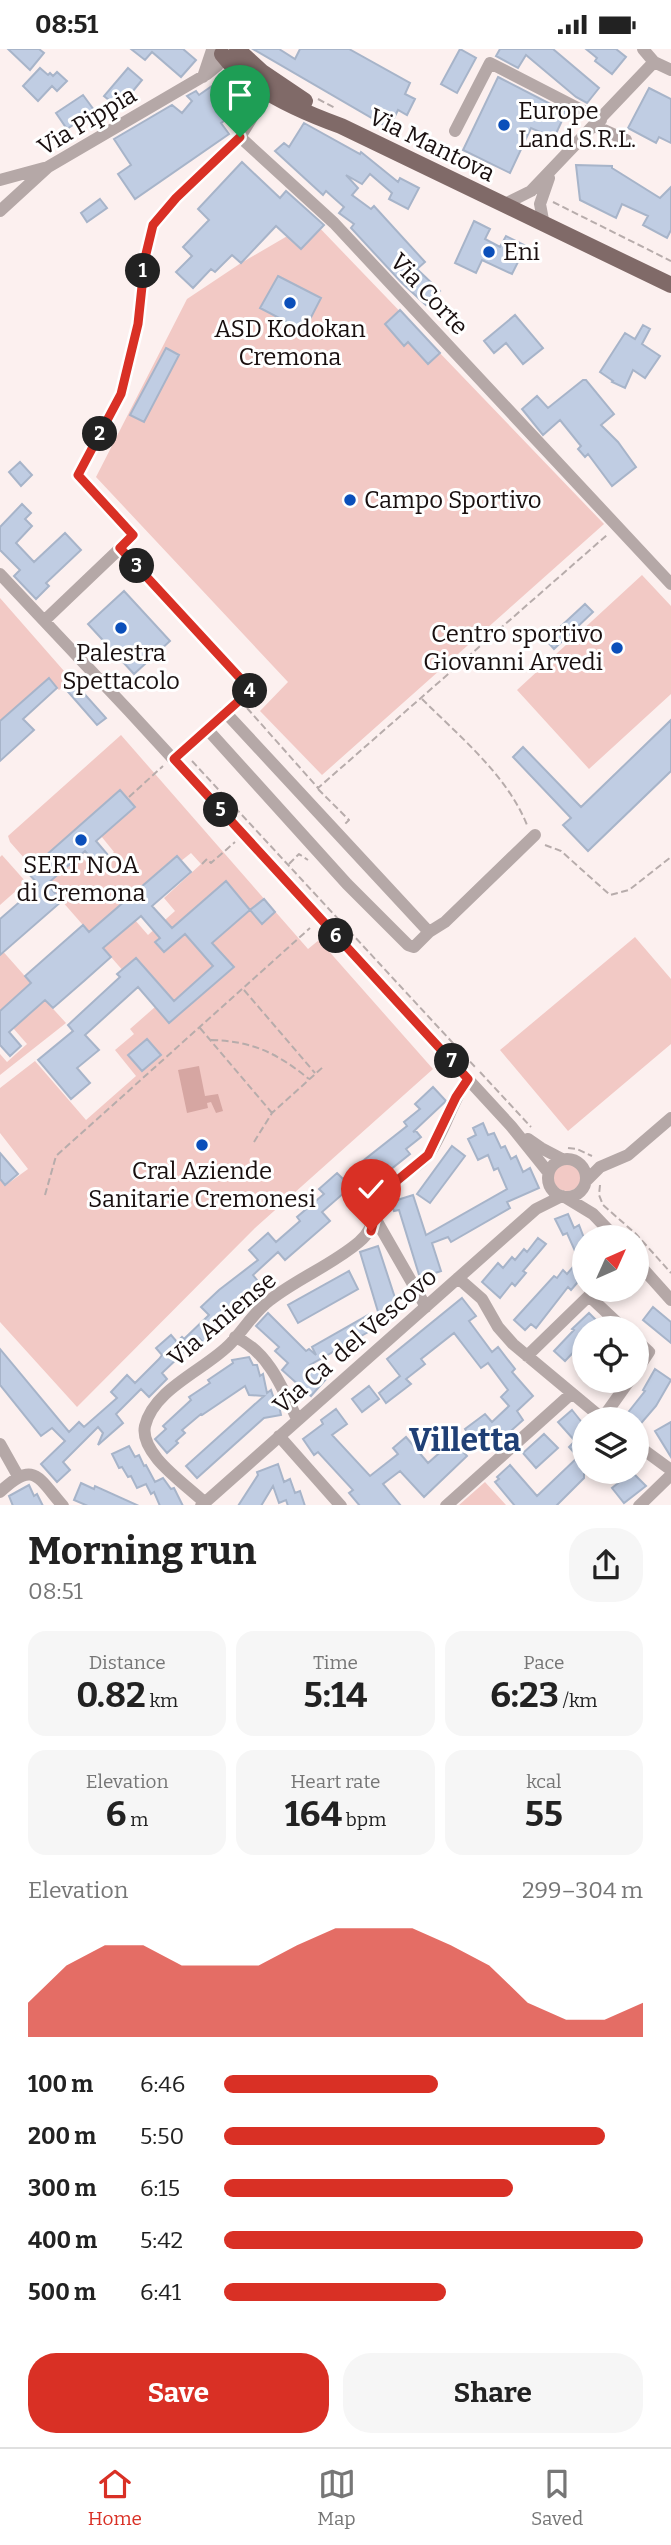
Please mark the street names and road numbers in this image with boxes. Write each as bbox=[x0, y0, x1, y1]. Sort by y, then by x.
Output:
street label: Via Pippia bbox=[33, 81, 141, 161]
street label: Via Mantova bbox=[364, 102, 500, 188]
street label: Via Corte bbox=[384, 248, 474, 340]
street label: Via Ca' del Vescovo bbox=[268, 1262, 442, 1420]
street label: Via Aniense bbox=[162, 1266, 282, 1372]

